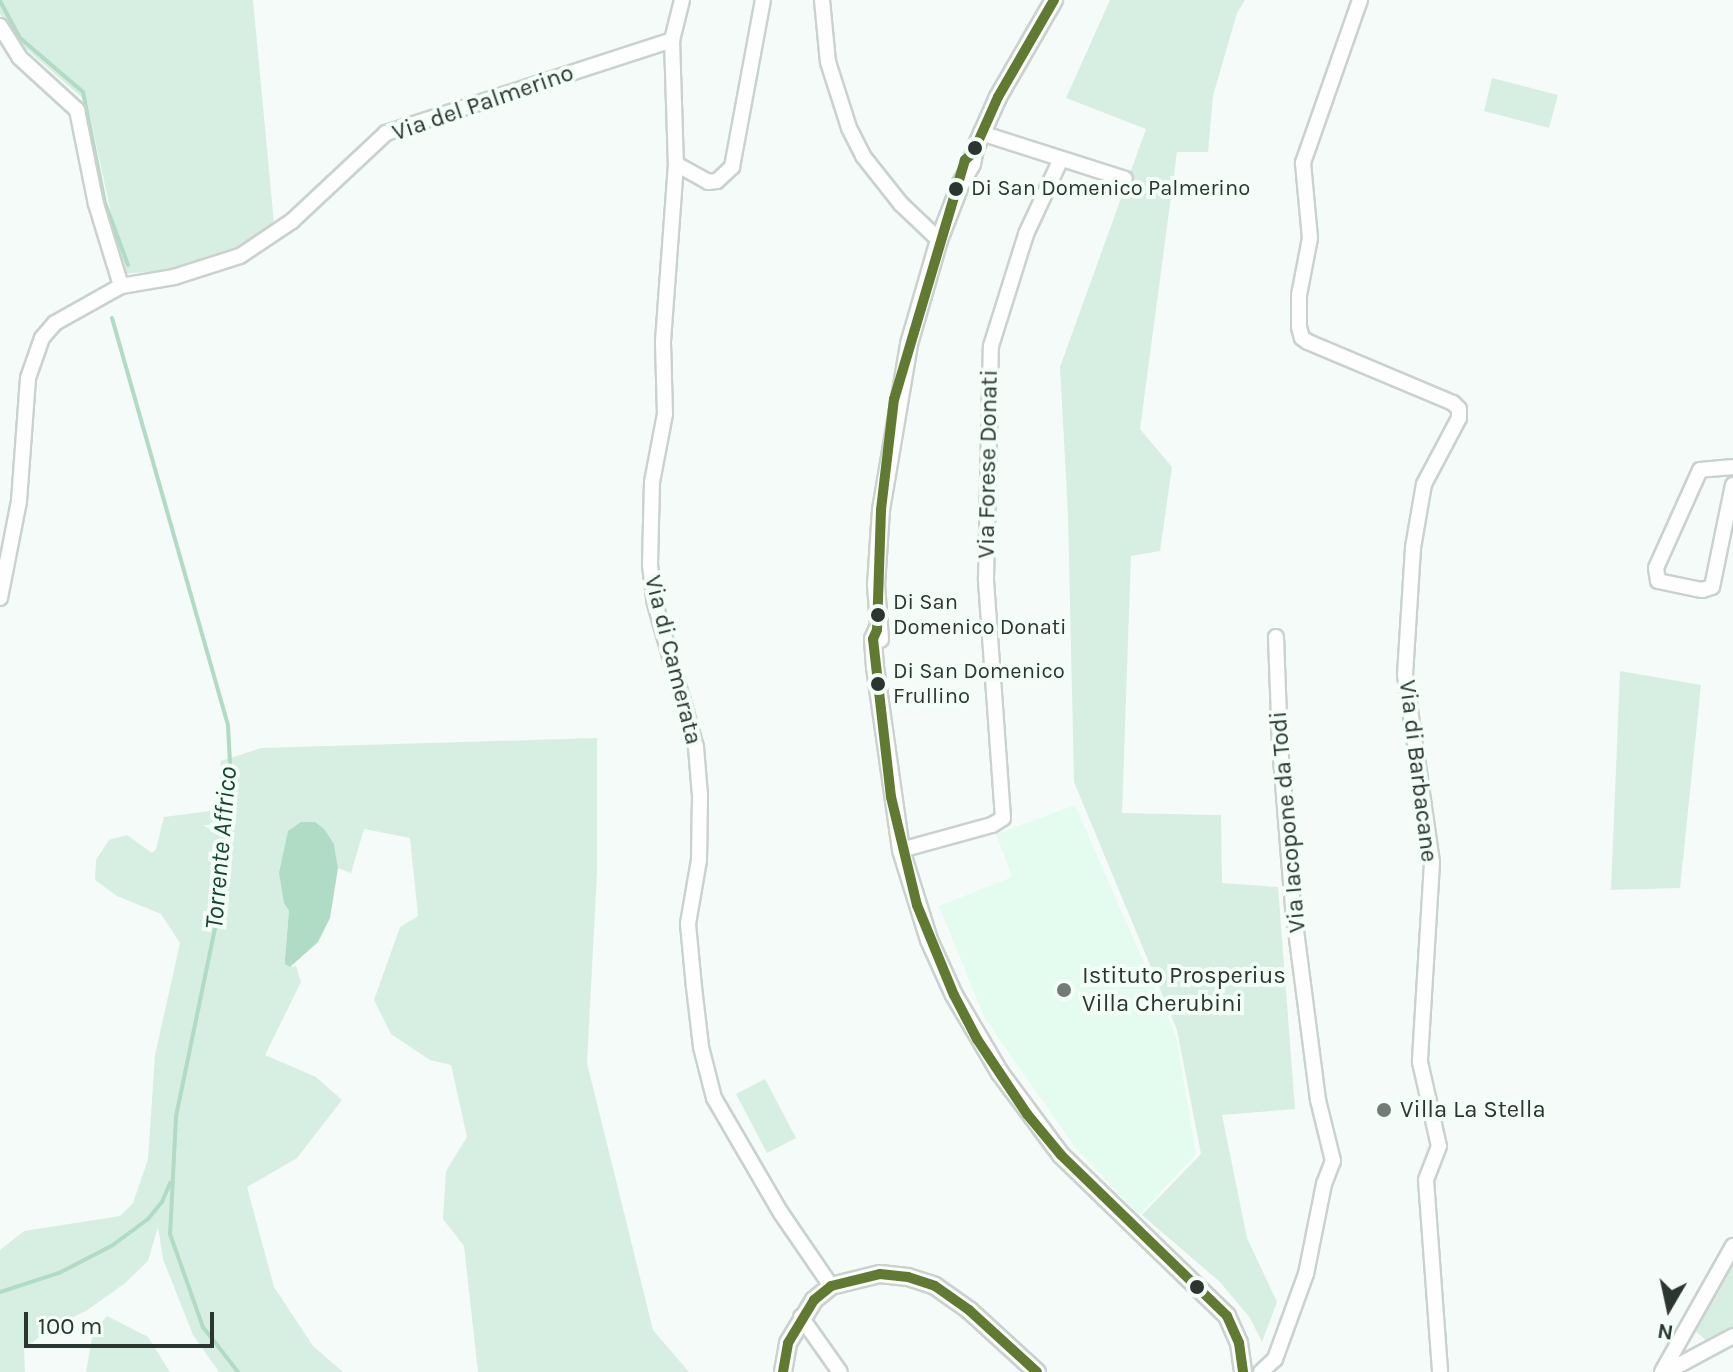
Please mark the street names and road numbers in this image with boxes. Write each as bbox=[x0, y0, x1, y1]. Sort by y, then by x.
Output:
street label: Via del Palmerino bbox=[389, 58, 577, 148]
street label: Via Forese Donati bbox=[972, 369, 1004, 559]
street label: Via di Camerata bbox=[638, 572, 708, 748]
street label: Via di Barbacane bbox=[1393, 678, 1443, 864]
street label: Via Iacopone da Todi bbox=[1264, 710, 1312, 934]

